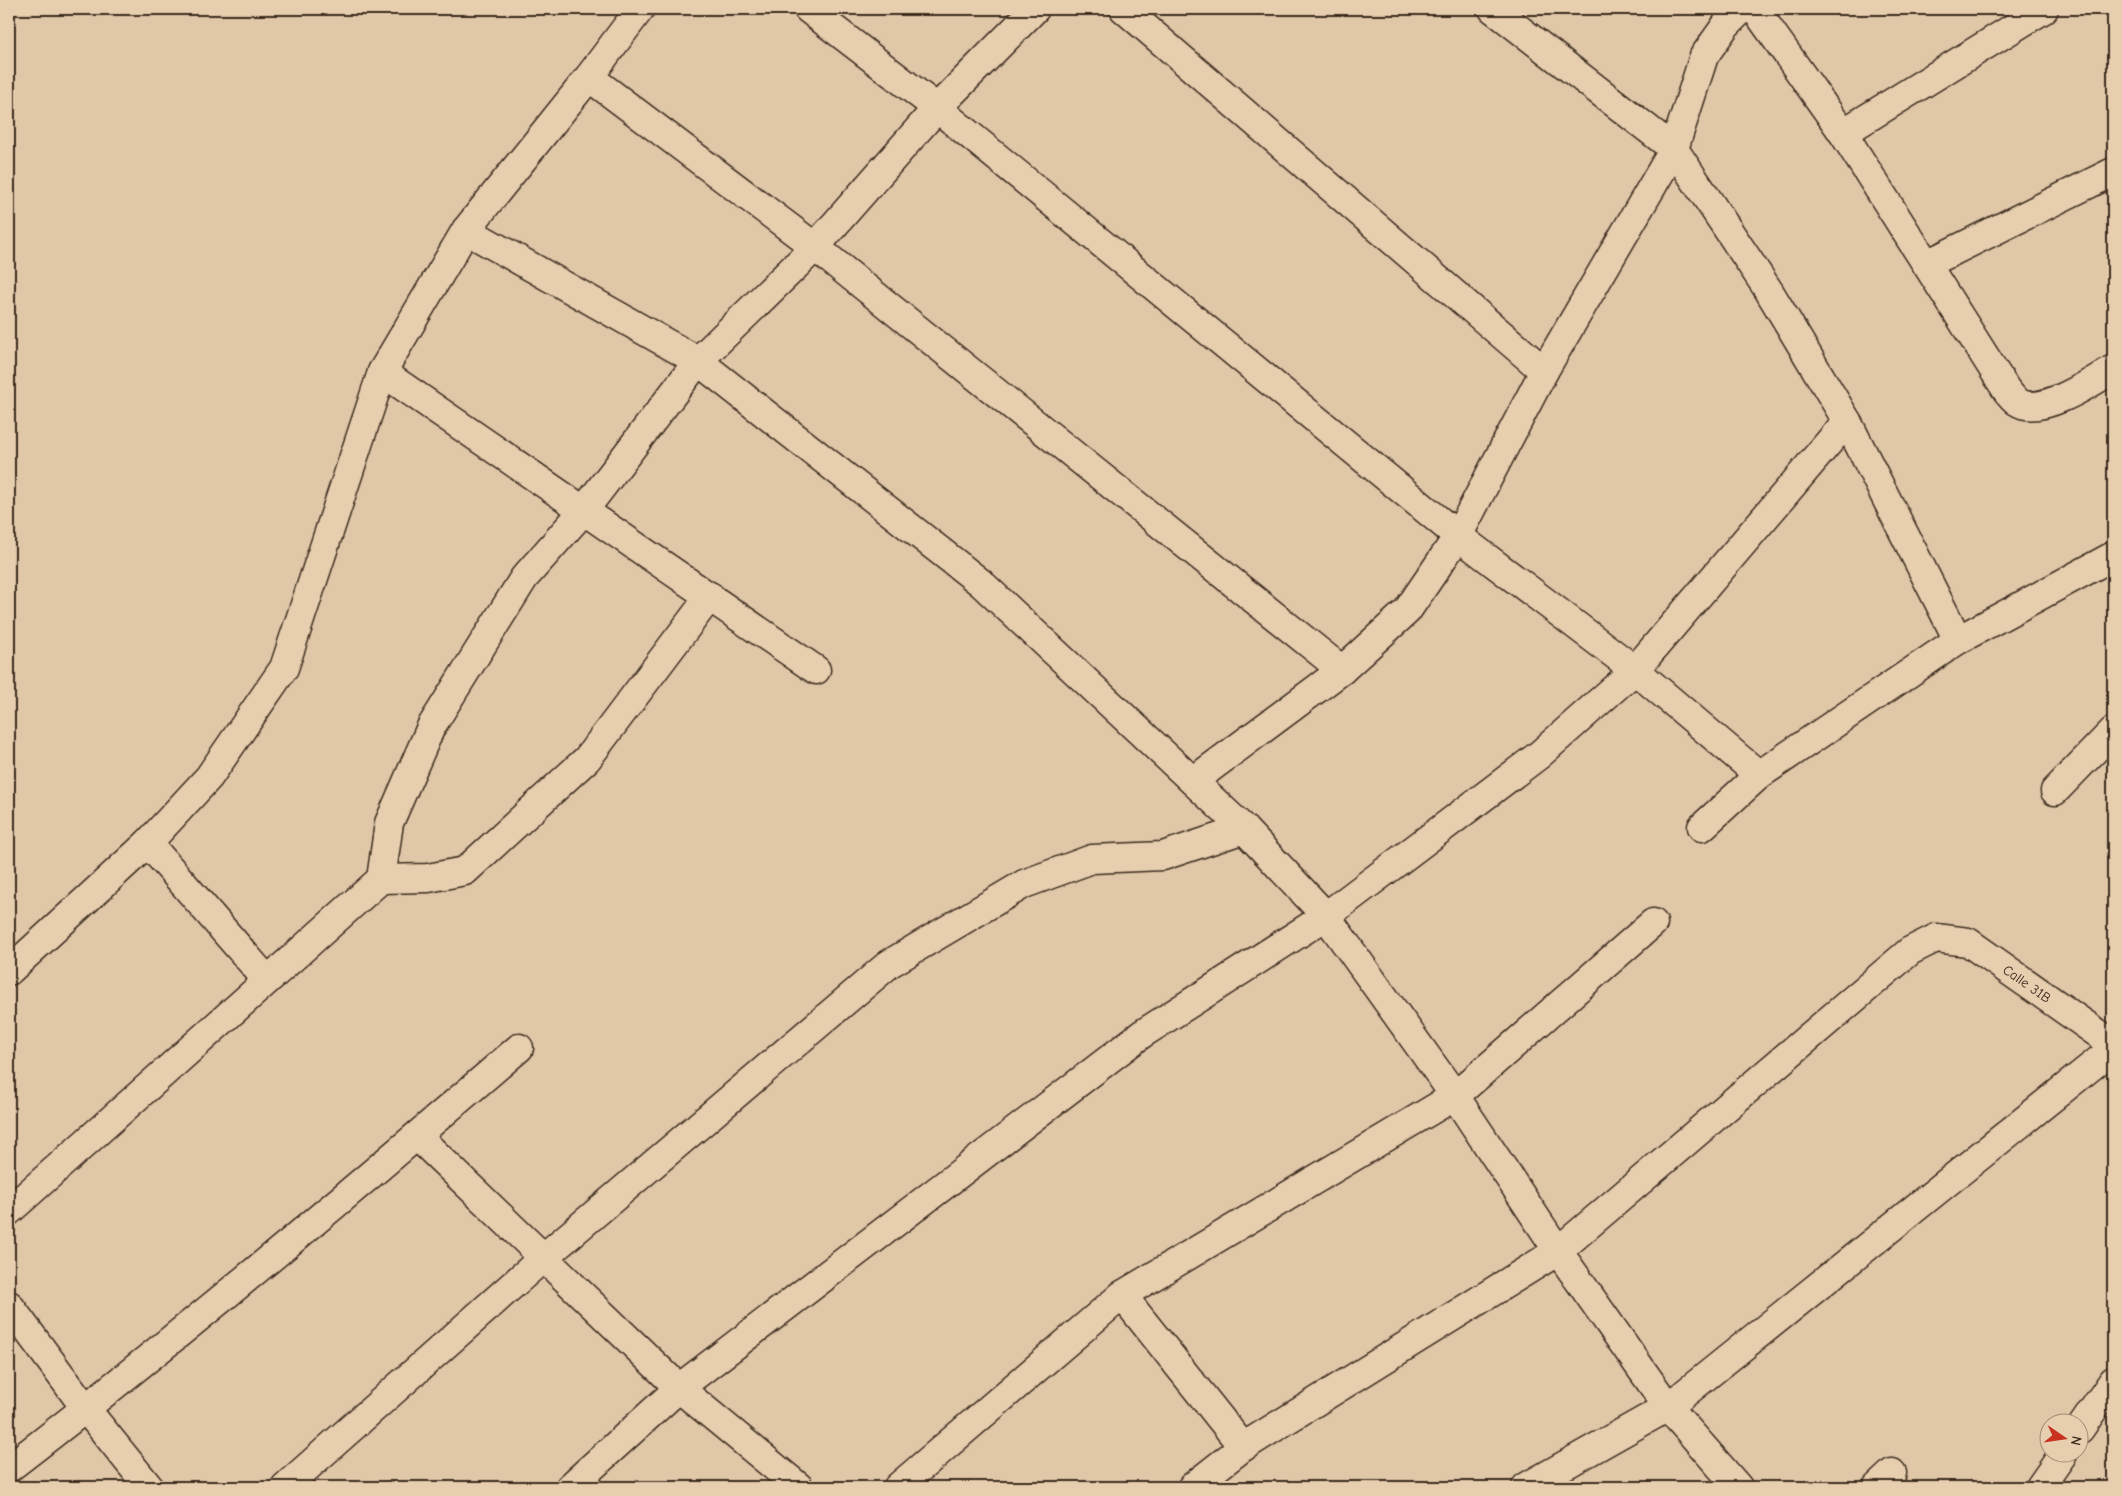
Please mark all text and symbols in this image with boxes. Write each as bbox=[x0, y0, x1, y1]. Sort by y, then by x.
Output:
street label: Calle 31B bbox=[2000, 961, 2055, 1007]
north arrow bbox=[2040, 1414, 2090, 1464]
text: N bbox=[2067, 1434, 2085, 1447]

